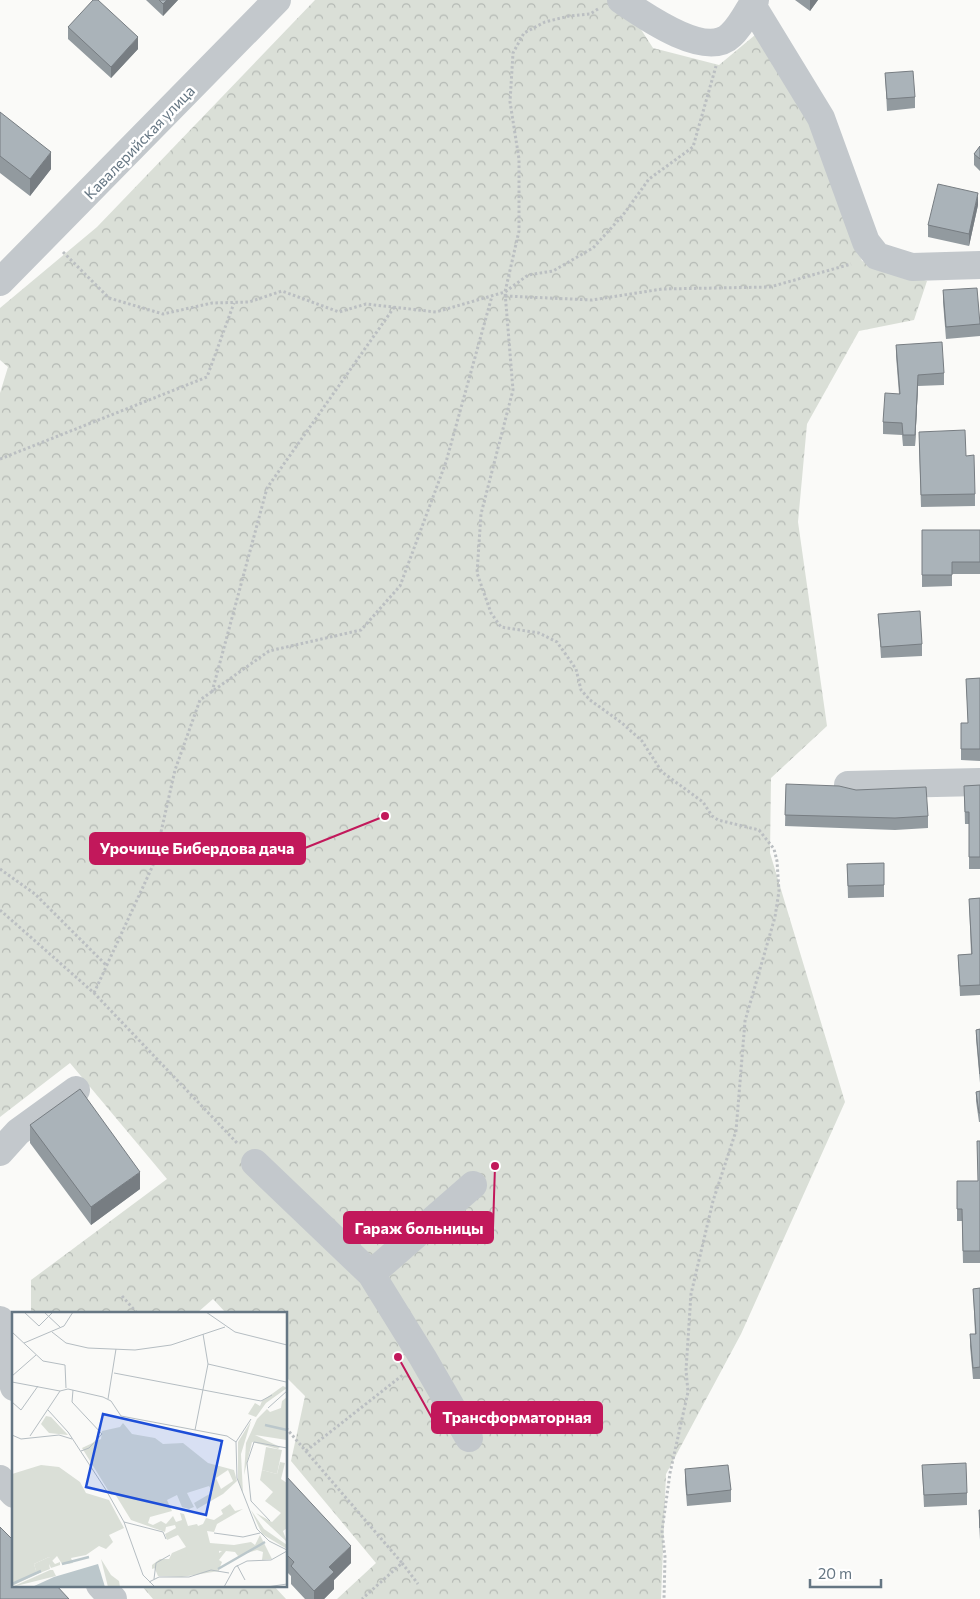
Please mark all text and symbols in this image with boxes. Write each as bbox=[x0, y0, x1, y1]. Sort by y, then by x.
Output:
street label: Кавалерийская улица bbox=[80, 81, 198, 203]
callout: Урочище Бибердова дача bbox=[90, 833, 305, 864]
text: Урочище Бибердова дача bbox=[100, 838, 294, 857]
callout: Гараж больницы bbox=[344, 1212, 493, 1243]
text: Гараж больницы bbox=[355, 1218, 483, 1237]
inset map bbox=[12, 1312, 288, 1586]
callout: Трансформаторная bbox=[432, 1402, 602, 1433]
text: Трансформаторная bbox=[442, 1407, 592, 1426]
scale bar bbox=[810, 1556, 881, 1588]
text: 20 m bbox=[818, 1564, 852, 1582]

